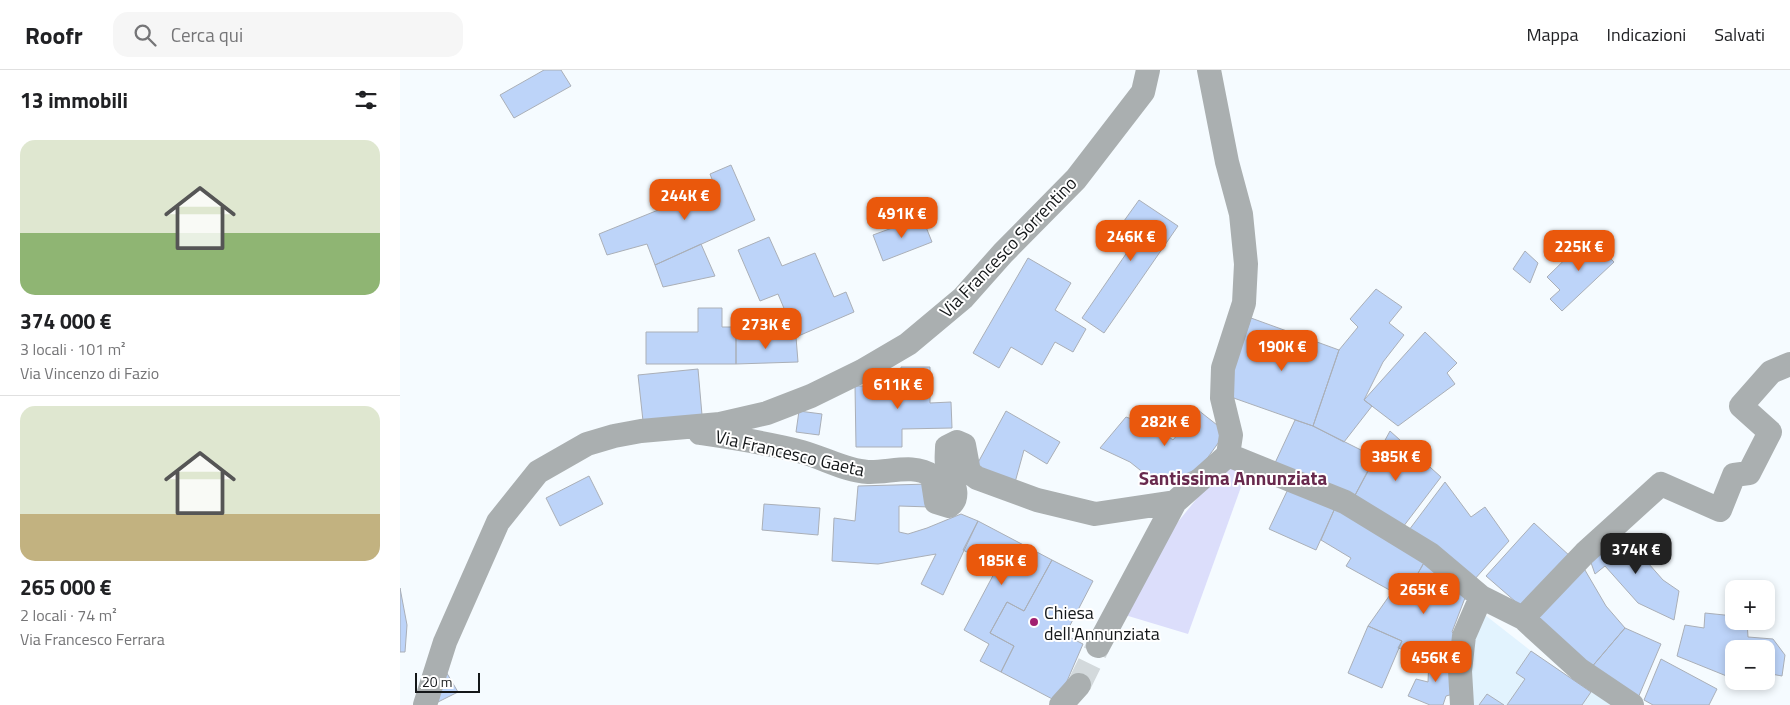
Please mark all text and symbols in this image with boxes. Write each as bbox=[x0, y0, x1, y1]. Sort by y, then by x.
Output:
search box bbox=[113, 12, 463, 57]
text: Roofr bbox=[25, 17, 83, 53]
text: Cerca qui bbox=[171, 20, 243, 49]
icon: search bbox=[131, 21, 159, 49]
text: Mappa bbox=[1526, 21, 1579, 48]
text: Indicazioni bbox=[1607, 21, 1686, 48]
text: Salvati bbox=[1714, 21, 1765, 48]
text: 13 immobili bbox=[20, 84, 128, 116]
icon: filters bbox=[352, 86, 380, 114]
street label: Via Francesco Sorrentino bbox=[933, 170, 1083, 324]
icon: home bbox=[155, 173, 245, 263]
pin: 244K € bbox=[644, 178, 726, 221]
text: 244K € bbox=[661, 183, 709, 207]
pin: 491K € bbox=[861, 196, 943, 239]
text: 491K € bbox=[878, 201, 926, 225]
pin: 246K € bbox=[1090, 220, 1172, 262]
text: 246K € bbox=[1107, 224, 1155, 248]
pin: 225K € bbox=[1538, 230, 1620, 272]
text: 225K € bbox=[1555, 234, 1603, 258]
text: 374 000 € bbox=[20, 305, 112, 337]
pin: 273K € bbox=[725, 308, 807, 350]
text: 273K € bbox=[742, 312, 790, 336]
pin: 190K € bbox=[1241, 330, 1323, 372]
text: 190K € bbox=[1258, 334, 1306, 358]
text: 3 locali · 101 m² bbox=[20, 337, 126, 361]
text: Via Vincenzo di Fazio bbox=[20, 361, 159, 385]
pin: 611K € bbox=[857, 368, 939, 410]
text: 611K € bbox=[874, 372, 922, 396]
pin: 282K € bbox=[1124, 404, 1206, 447]
text: 282K € bbox=[1141, 409, 1189, 433]
street label: Via Francesco Gaeta bbox=[713, 423, 867, 483]
icon: home bbox=[155, 438, 245, 528]
pin: 385K € bbox=[1355, 440, 1437, 482]
text: 385K € bbox=[1372, 444, 1420, 468]
district label: Santissima Annunziata bbox=[1139, 463, 1327, 492]
pin: 374K € bbox=[1595, 532, 1677, 575]
text: 374K € bbox=[1612, 537, 1660, 561]
pin: 185K € bbox=[961, 544, 1043, 586]
text: 185K € bbox=[978, 548, 1026, 572]
text: 265 000 € bbox=[20, 571, 112, 603]
pin: 265K € bbox=[1383, 572, 1465, 615]
text: 265K € bbox=[1400, 577, 1448, 601]
map controls bbox=[1725, 580, 1775, 690]
button: + bbox=[1725, 580, 1775, 630]
place label: Chiesa dell'Annunziata bbox=[1044, 599, 1160, 647]
text: 2 locali · 74 m² bbox=[20, 603, 117, 627]
marker: Chiesa dell'Annunziata bbox=[1028, 616, 1040, 628]
text: Via Francesco Ferrara bbox=[20, 627, 165, 651]
pin: 456K € bbox=[1395, 640, 1477, 683]
button: − bbox=[1725, 640, 1775, 690]
text: 456K € bbox=[1412, 645, 1460, 669]
scale bar bbox=[415, 670, 480, 693]
text: 20 m bbox=[422, 671, 452, 692]

